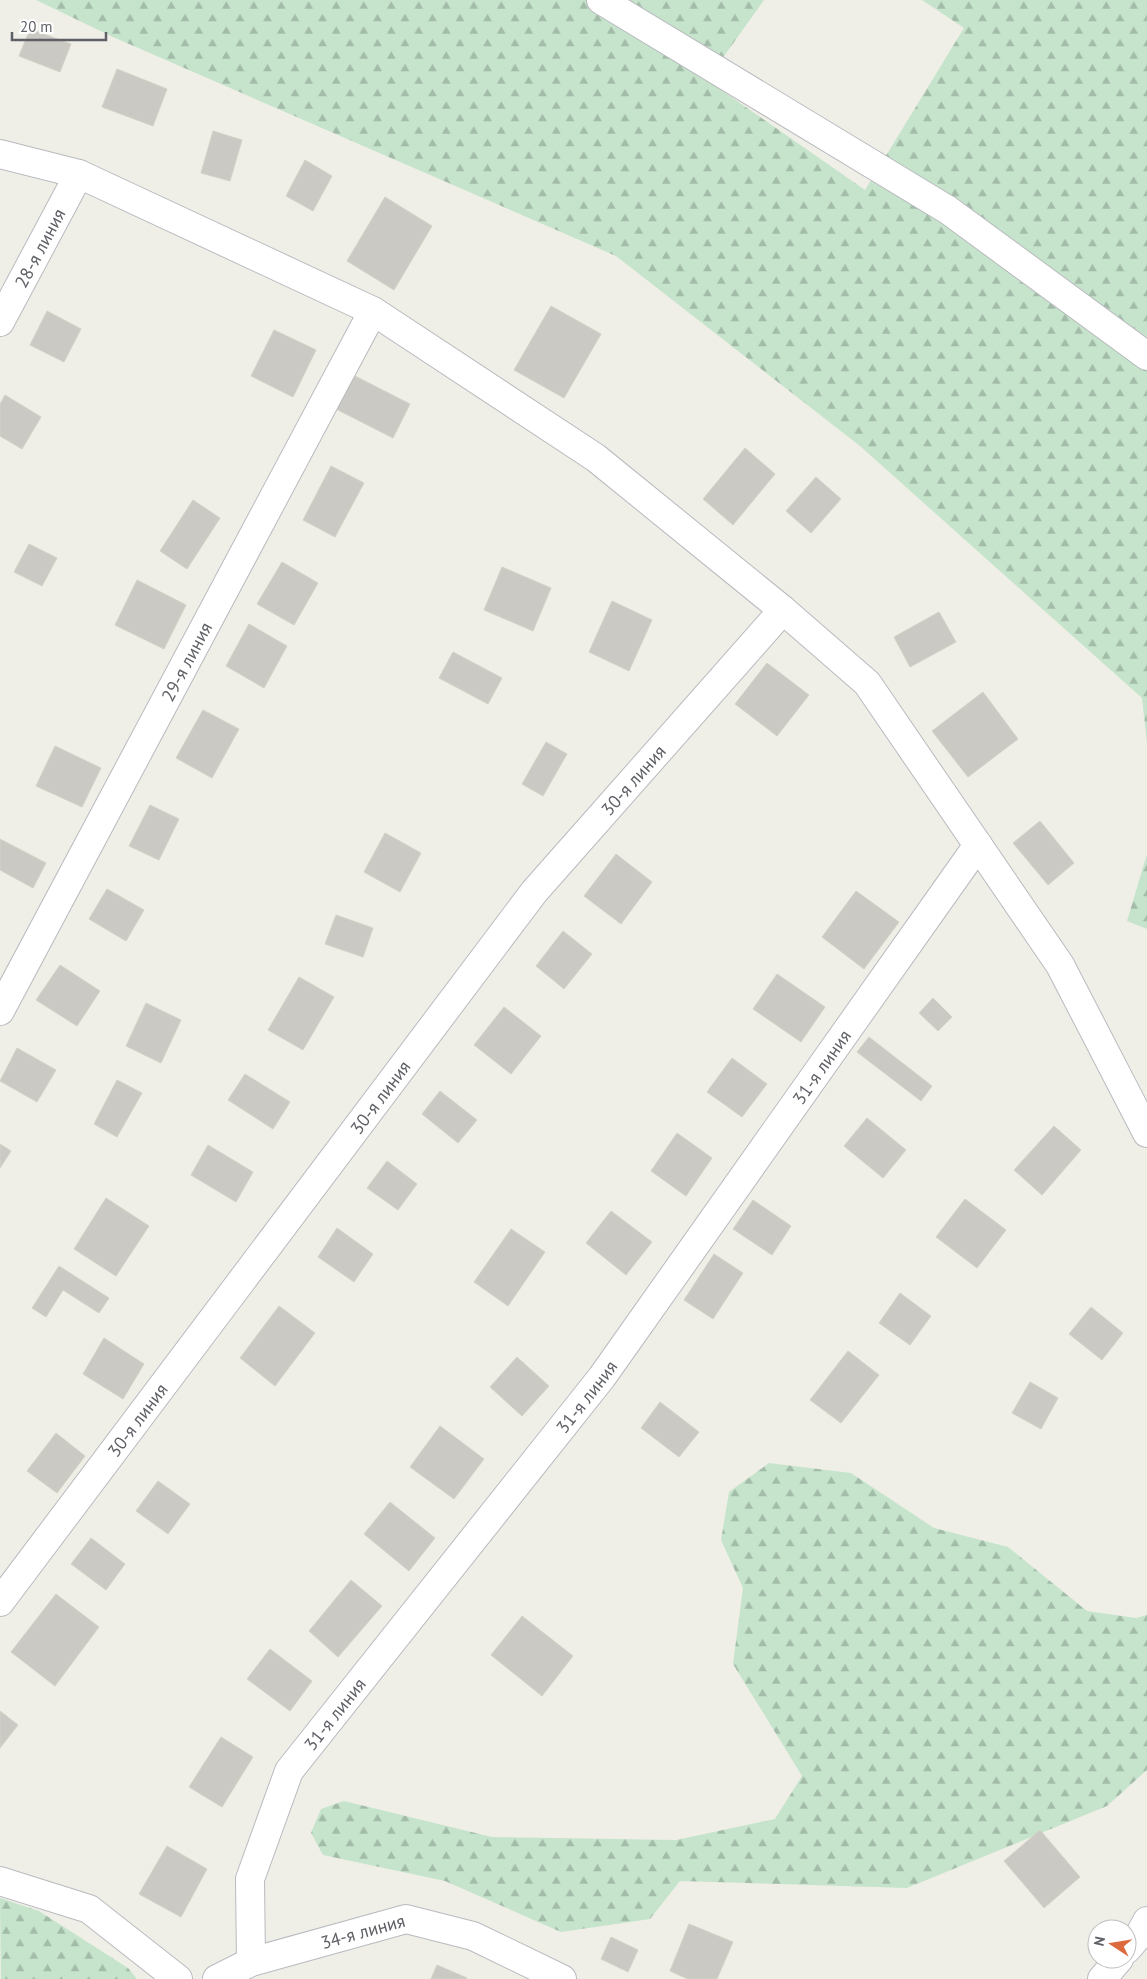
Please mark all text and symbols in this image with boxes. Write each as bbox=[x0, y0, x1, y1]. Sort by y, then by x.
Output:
scale bar bbox=[12, 10, 106, 42]
text: 20 m bbox=[20, 17, 53, 36]
street label: 28-я линия bbox=[9, 204, 70, 291]
street label: 29-я линия bbox=[156, 618, 217, 705]
street label: 30-я линия bbox=[596, 740, 670, 820]
street label: 31-я линия bbox=[787, 1025, 856, 1109]
street label: 30-я линия bbox=[345, 1055, 415, 1138]
street label: 31-я линия bbox=[551, 1355, 622, 1438]
street label: 30-я линия bbox=[102, 1378, 172, 1461]
street label: 31-я линия bbox=[299, 1673, 370, 1755]
street label: 34-я линия bbox=[318, 1908, 408, 1954]
north arrow bbox=[1087, 1919, 1137, 1969]
text: N bbox=[1090, 1935, 1109, 1948]

